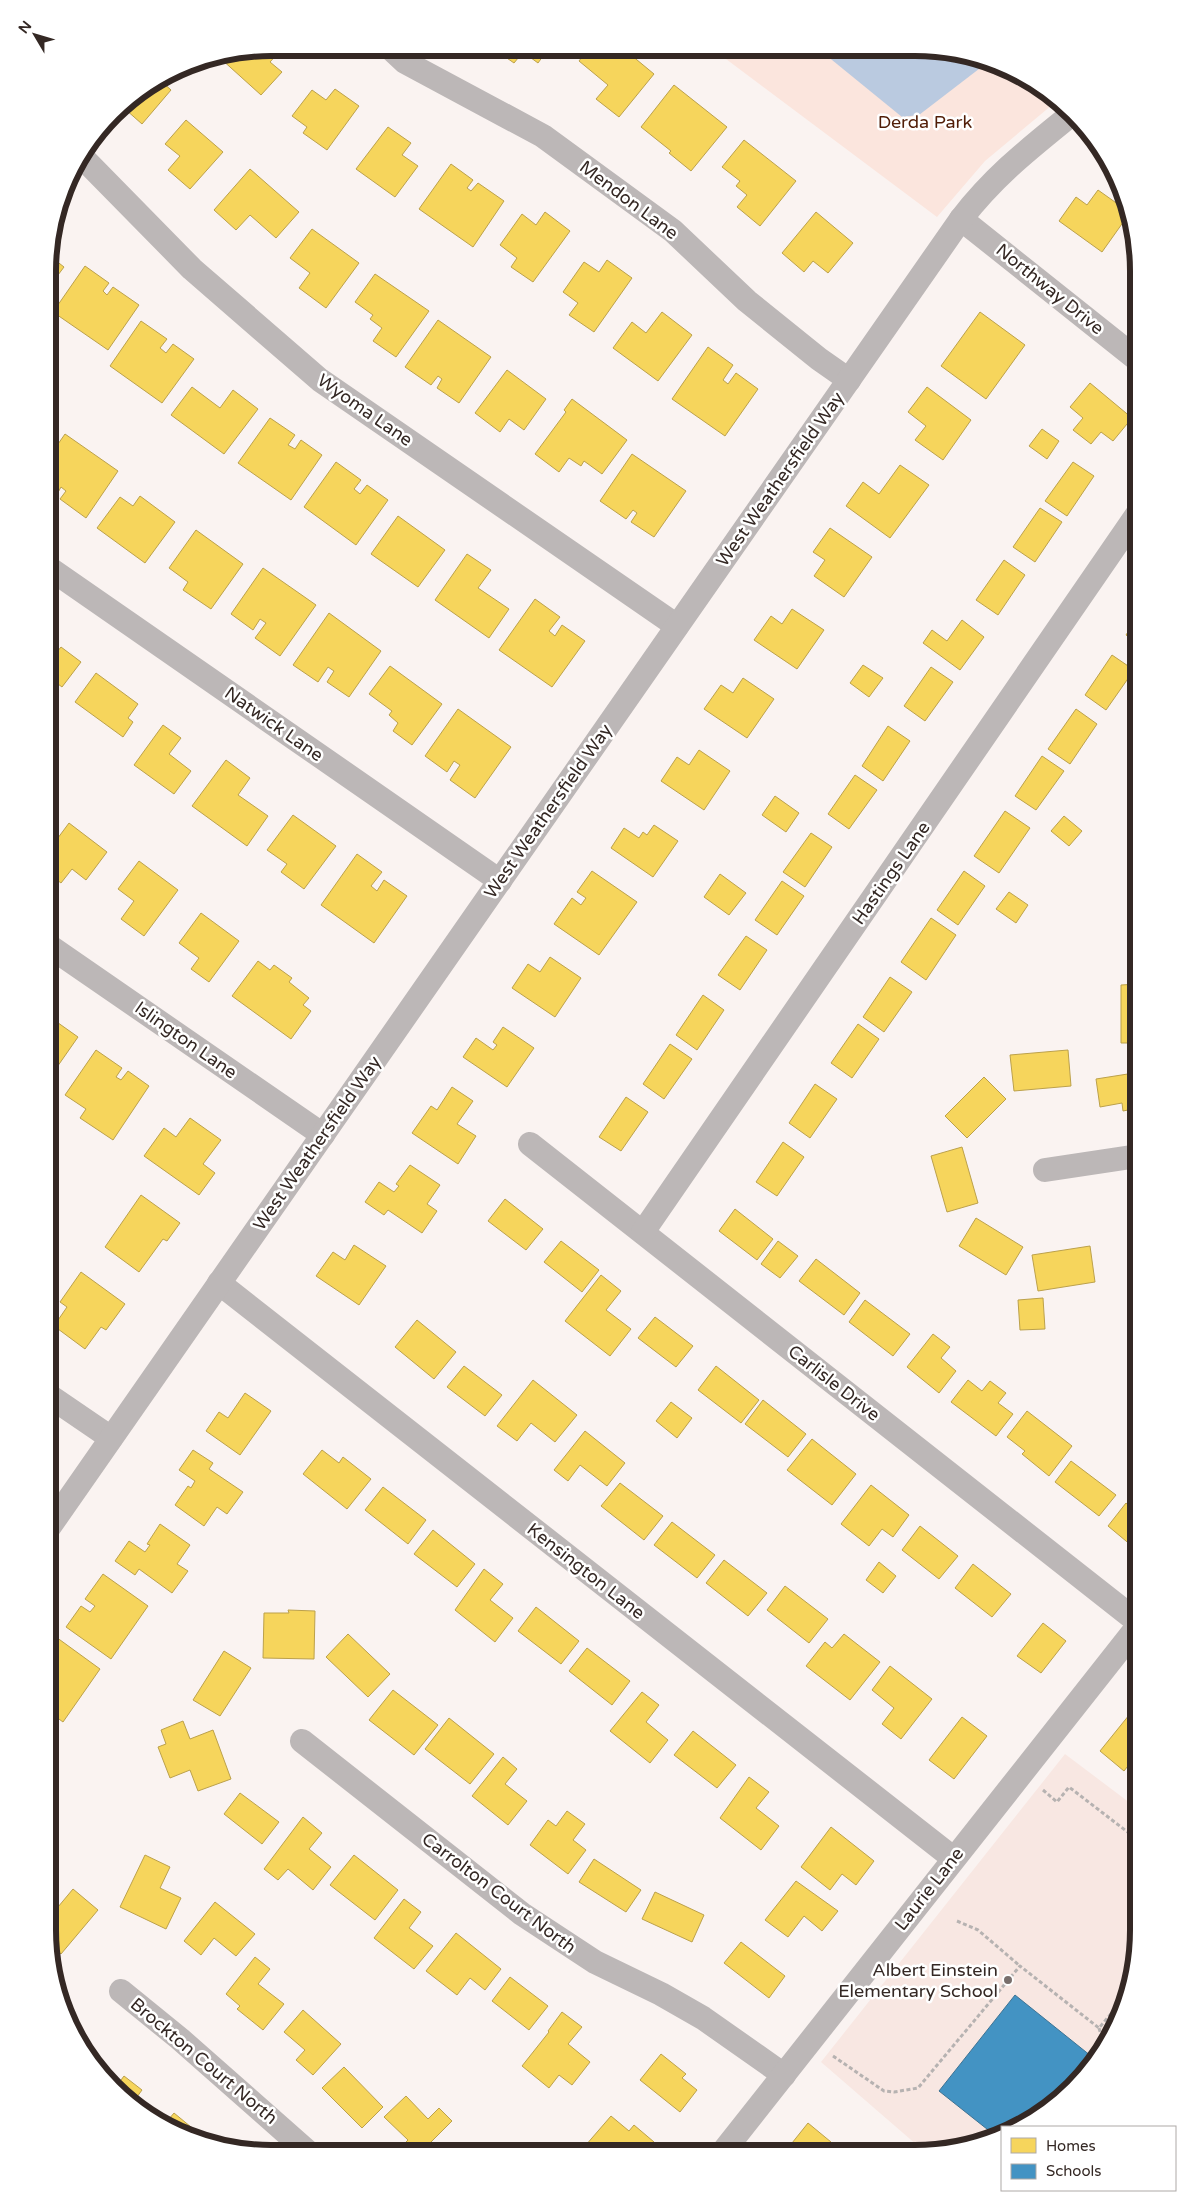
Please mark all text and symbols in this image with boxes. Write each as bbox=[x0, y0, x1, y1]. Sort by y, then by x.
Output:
north arrow bbox=[10, 10, 60, 60]
text: N bbox=[15, 18, 35, 37]
park label: Derda Park bbox=[878, 111, 972, 133]
street label: Mendon Lane bbox=[575, 156, 683, 244]
street label: Northway Drive bbox=[992, 239, 1108, 339]
street label: Wyoma Lane bbox=[313, 369, 417, 451]
street label: West Weathersfield Way bbox=[711, 387, 849, 571]
street label: Natwick Lane bbox=[220, 682, 328, 766]
street label: West Weathersfield Way bbox=[479, 719, 617, 903]
street label: Hastings Lane bbox=[847, 817, 935, 929]
street label: Islington Lane bbox=[131, 997, 241, 1083]
street label: West Weathersfield Way bbox=[248, 1051, 386, 1235]
street label: Carlisle Drive bbox=[784, 1340, 884, 1426]
street label: Kensington Lane bbox=[523, 1518, 649, 1624]
street label: Carrolton Court North bbox=[418, 1828, 580, 1958]
street label: Laurie Lane bbox=[890, 1843, 968, 1935]
place label: Albert Einstein Elementary School bbox=[838, 1959, 998, 2002]
marker: Albert Einstein Elementary School bbox=[1002, 1974, 1014, 1986]
street label: Brockton Court North bbox=[126, 1993, 282, 2129]
legend bbox=[1001, 2126, 1176, 2191]
text: Homes bbox=[1046, 2137, 1096, 2155]
text: Schools bbox=[1046, 2162, 1102, 2180]

